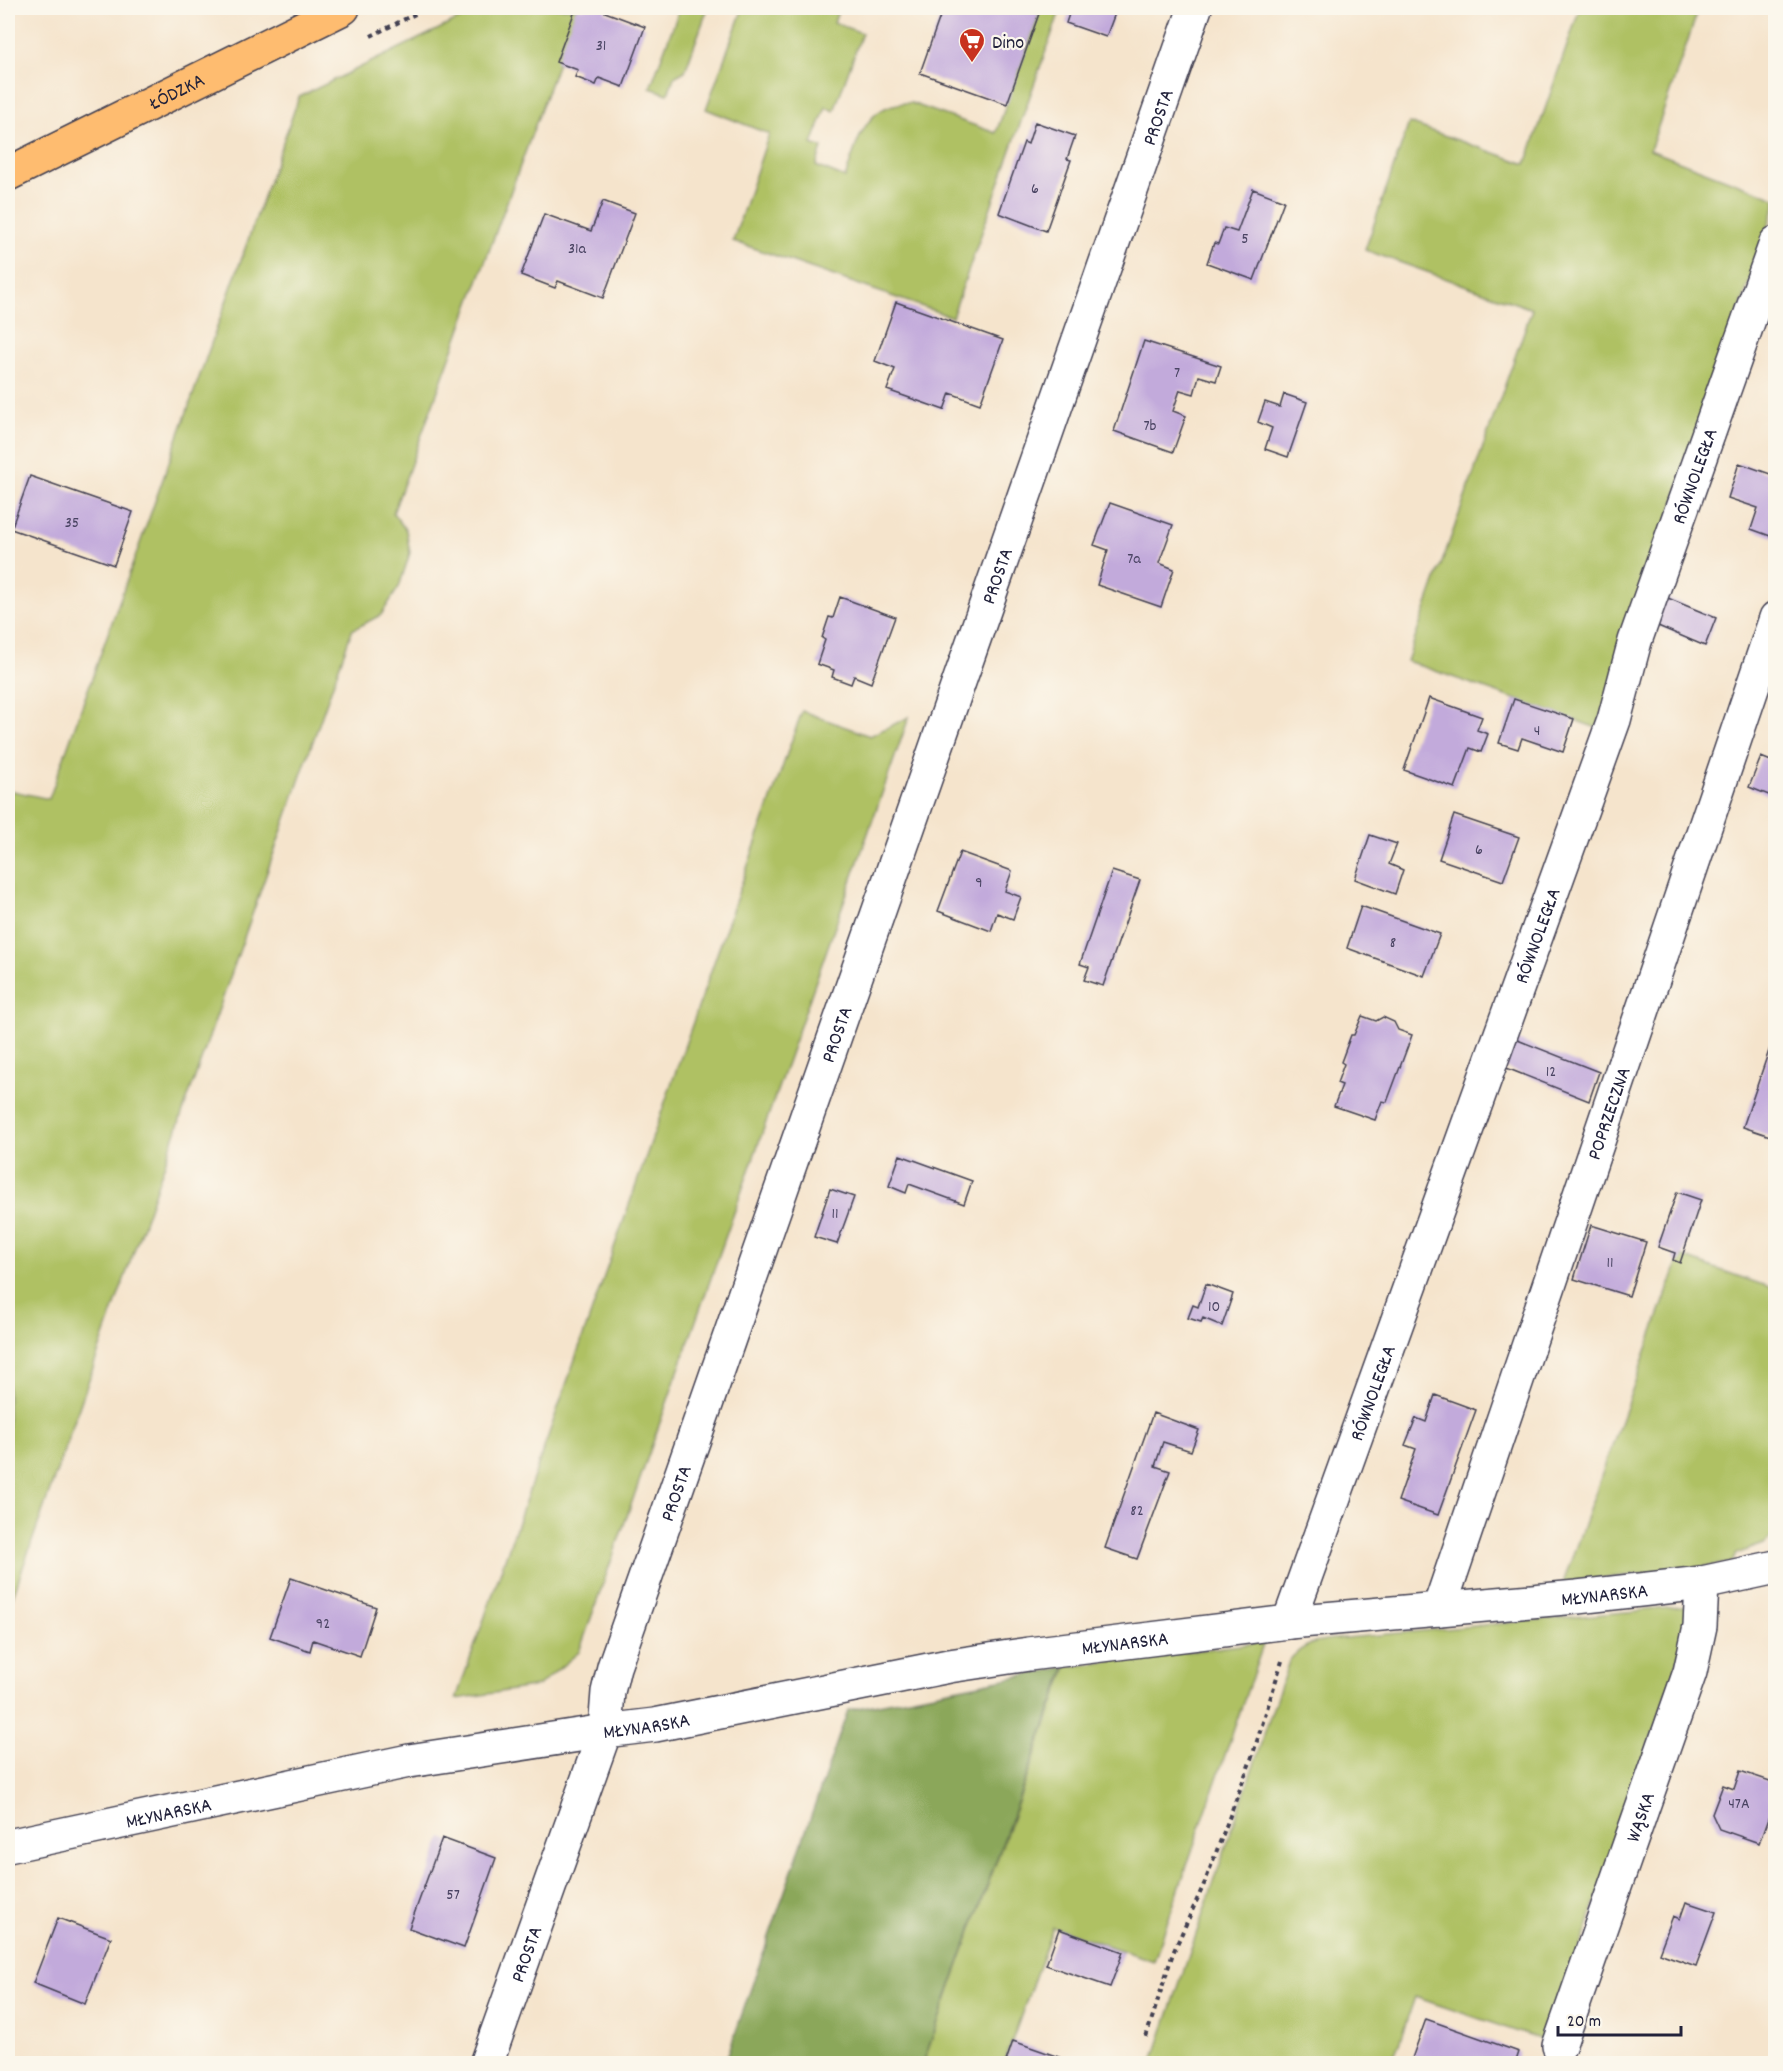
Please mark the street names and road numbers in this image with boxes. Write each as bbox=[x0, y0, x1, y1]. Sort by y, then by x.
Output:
street label: ŁÓDZKA bbox=[144, 68, 210, 119]
street label: PROSTA bbox=[1137, 86, 1183, 150]
street label: RÓWNOLEGŁA bbox=[1666, 425, 1726, 529]
street label: PROSTA bbox=[976, 544, 1022, 608]
street label: RÓWNOLEGŁA bbox=[1509, 884, 1569, 988]
street label: PROSTA bbox=[816, 1003, 861, 1067]
street label: POPRZECZNA bbox=[1582, 1063, 1639, 1164]
street label: RÓWNOLEGŁA bbox=[1344, 1341, 1405, 1445]
street label: PROSTA bbox=[655, 1462, 701, 1526]
street label: MŁYNARSKA bbox=[1560, 1578, 1650, 1615]
street label: MŁYNARSKA bbox=[1080, 1626, 1170, 1664]
street label: MŁYNARSKA bbox=[602, 1707, 693, 1748]
street label: WĄSKA bbox=[1620, 1789, 1664, 1847]
street label: MŁYNARSKA bbox=[124, 1792, 215, 1838]
street label: PROSTA bbox=[505, 1923, 551, 1987]

